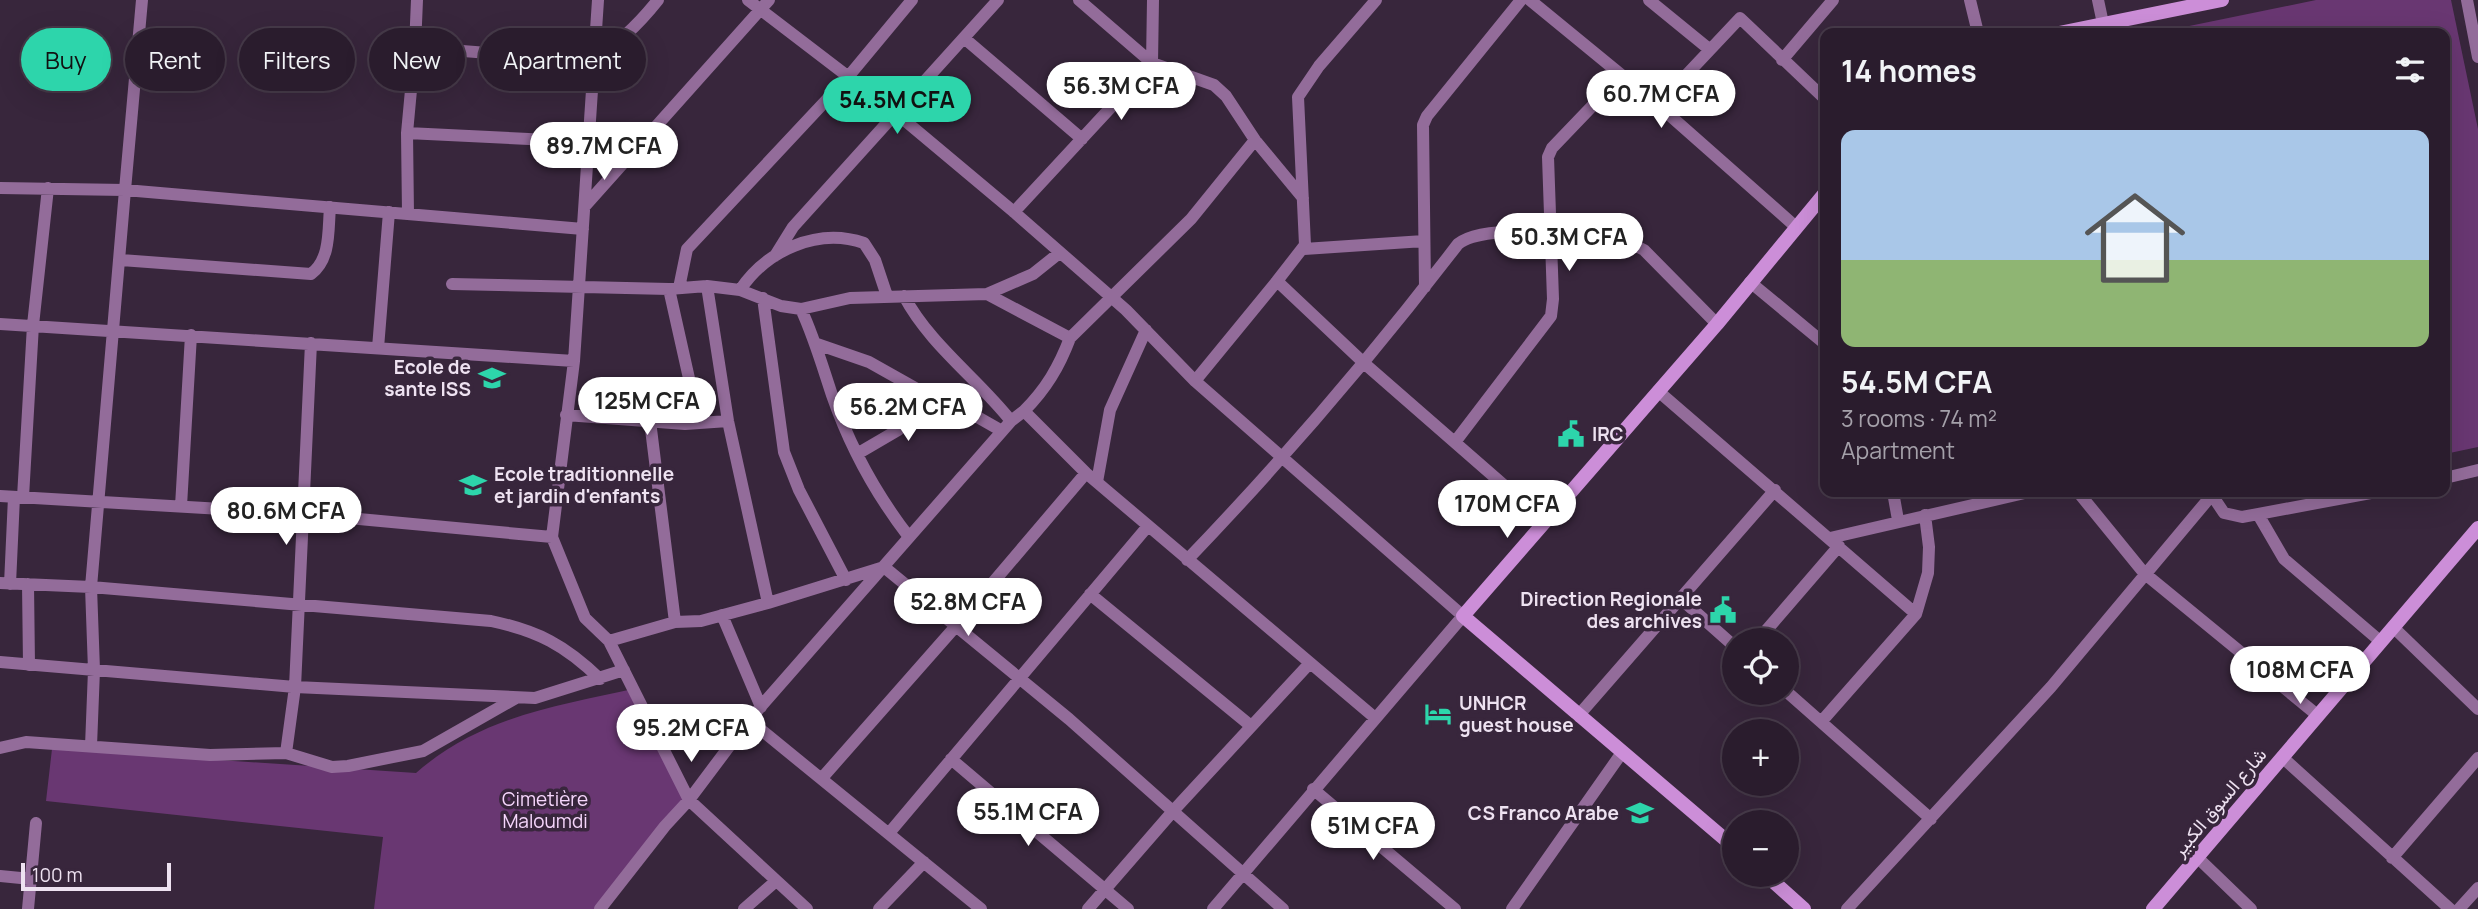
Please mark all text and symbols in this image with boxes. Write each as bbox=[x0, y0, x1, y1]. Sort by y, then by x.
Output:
chip: Buy bbox=[21, 28, 111, 91]
chip: Rent bbox=[125, 28, 225, 91]
chip: Filters bbox=[239, 28, 355, 91]
chip: New bbox=[369, 28, 465, 91]
chip: Apartment bbox=[479, 28, 646, 91]
text: 14 homes bbox=[1841, 50, 1977, 91]
icon: filters bbox=[2391, 51, 2429, 89]
pin: 56.3M CFA bbox=[1041, 62, 1201, 122]
text: 56.3M CFA bbox=[1063, 69, 1179, 101]
pin: 60.7M CFA bbox=[1581, 71, 1741, 130]
pin: 54.5M CFA bbox=[817, 76, 977, 136]
text: 60.7M CFA bbox=[1602, 77, 1720, 109]
text: 54.5M CFA bbox=[839, 83, 955, 115]
pin: 89.7M CFA bbox=[524, 122, 684, 182]
text: 89.7M CFA bbox=[546, 129, 662, 161]
icon: home bbox=[2072, 175, 2198, 301]
pin: 50.3M CFA bbox=[1489, 214, 1649, 273]
text: 50.3M CFA bbox=[1510, 220, 1628, 252]
place label: Ecole de sante ISS bbox=[384, 354, 471, 402]
text: 54.5M CFA bbox=[1841, 361, 1992, 402]
school or university icon: Ecole de sante ISS bbox=[477, 363, 507, 393]
pin: 125M CFA bbox=[575, 378, 719, 437]
text: 125M CFA bbox=[594, 384, 700, 416]
pin: 56.2M CFA bbox=[828, 384, 988, 443]
text: 56.2M CFA bbox=[850, 390, 966, 422]
text: 3 rooms · 74 m² bbox=[1841, 402, 1997, 434]
public building icon: IRC bbox=[1556, 419, 1586, 449]
place label: IRC bbox=[1592, 421, 1623, 447]
text: Apartment bbox=[1841, 434, 1955, 466]
place label: Ecole traditionnelle et jardin d'enfants bbox=[494, 461, 674, 509]
school or university icon: Ecole traditionnelle et jardin d'enfants bbox=[458, 470, 488, 500]
pin: 170M CFA bbox=[1435, 480, 1579, 540]
text: 170M CFA bbox=[1454, 487, 1560, 519]
pin: 80.6M CFA bbox=[206, 488, 366, 547]
text: 80.6M CFA bbox=[227, 494, 345, 526]
pin: 52.8M CFA bbox=[888, 578, 1048, 638]
text: 52.8M CFA bbox=[910, 585, 1026, 617]
place label: Direction Regionale des archives bbox=[1520, 586, 1702, 634]
public building icon: Direction Regionale des archives bbox=[1708, 595, 1738, 625]
map controls bbox=[1722, 628, 1799, 887]
button: locate bbox=[1722, 628, 1799, 705]
pin: 108M CFA bbox=[2228, 646, 2372, 706]
text: 108M CFA bbox=[2246, 653, 2354, 685]
place label: UNHCR guest house bbox=[1459, 690, 1574, 738]
hotel icon: UNHCR guest house bbox=[1423, 699, 1453, 729]
pin: 95.2M CFA bbox=[611, 704, 771, 764]
text: 95.2M CFA bbox=[633, 711, 749, 743]
button: + bbox=[1722, 719, 1799, 796]
street label: شارع السوق الكبير bbox=[2165, 742, 2272, 863]
park label: Cimetière Maloumdi bbox=[502, 786, 588, 834]
pin: 55.1M CFA bbox=[948, 788, 1108, 848]
text: 55.1M CFA bbox=[973, 795, 1083, 827]
school or university icon: CS Franco Arabe bbox=[1625, 798, 1655, 828]
place label: CS Franco Arabe bbox=[1468, 800, 1619, 826]
pin: 51M CFA bbox=[1308, 802, 1438, 862]
text: 51M CFA bbox=[1327, 809, 1419, 841]
button: − bbox=[1722, 810, 1799, 887]
scale bar bbox=[21, 860, 172, 892]
text: 100 m bbox=[32, 862, 83, 888]

